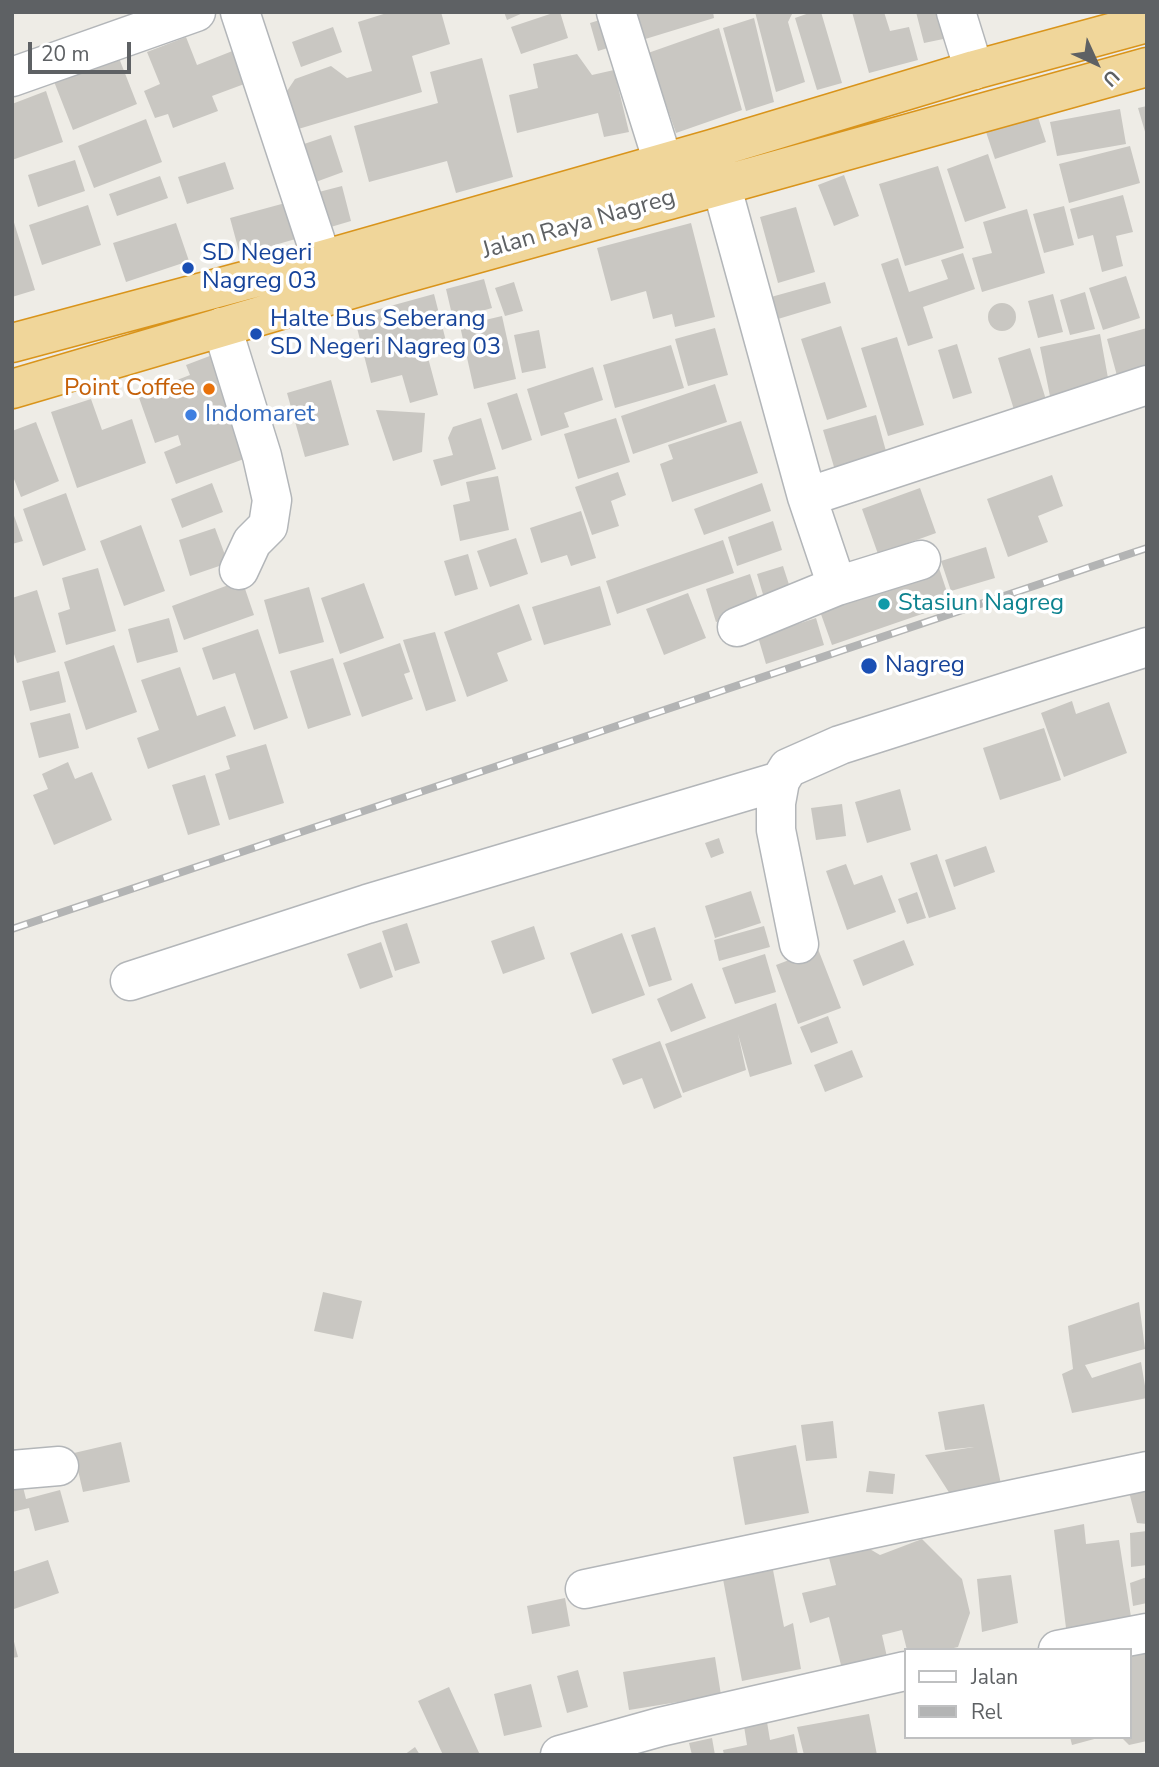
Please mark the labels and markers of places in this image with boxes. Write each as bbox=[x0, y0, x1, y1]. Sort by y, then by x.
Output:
place label: SD Negeri Nagreg 03 bbox=[202, 240, 317, 296]
marker: SD Negeri Nagreg 03 bbox=[180, 260, 196, 276]
place label: Halte Bus Seberang SD Negeri Nagreg 03 bbox=[270, 306, 501, 362]
marker: Halte Bus Seberang SD Negeri Nagreg 03 bbox=[248, 326, 264, 342]
place label: Point Coffee bbox=[64, 375, 195, 403]
marker: Point Coffee bbox=[201, 381, 217, 397]
place label: Indomaret bbox=[205, 401, 315, 429]
marker: Indomaret bbox=[183, 407, 199, 423]
place label: Stasiun Nagreg bbox=[898, 590, 1064, 618]
marker: Stasiun Nagreg bbox=[876, 596, 892, 612]
place label: Nagreg bbox=[885, 652, 965, 680]
marker: Nagreg bbox=[859, 656, 879, 676]

